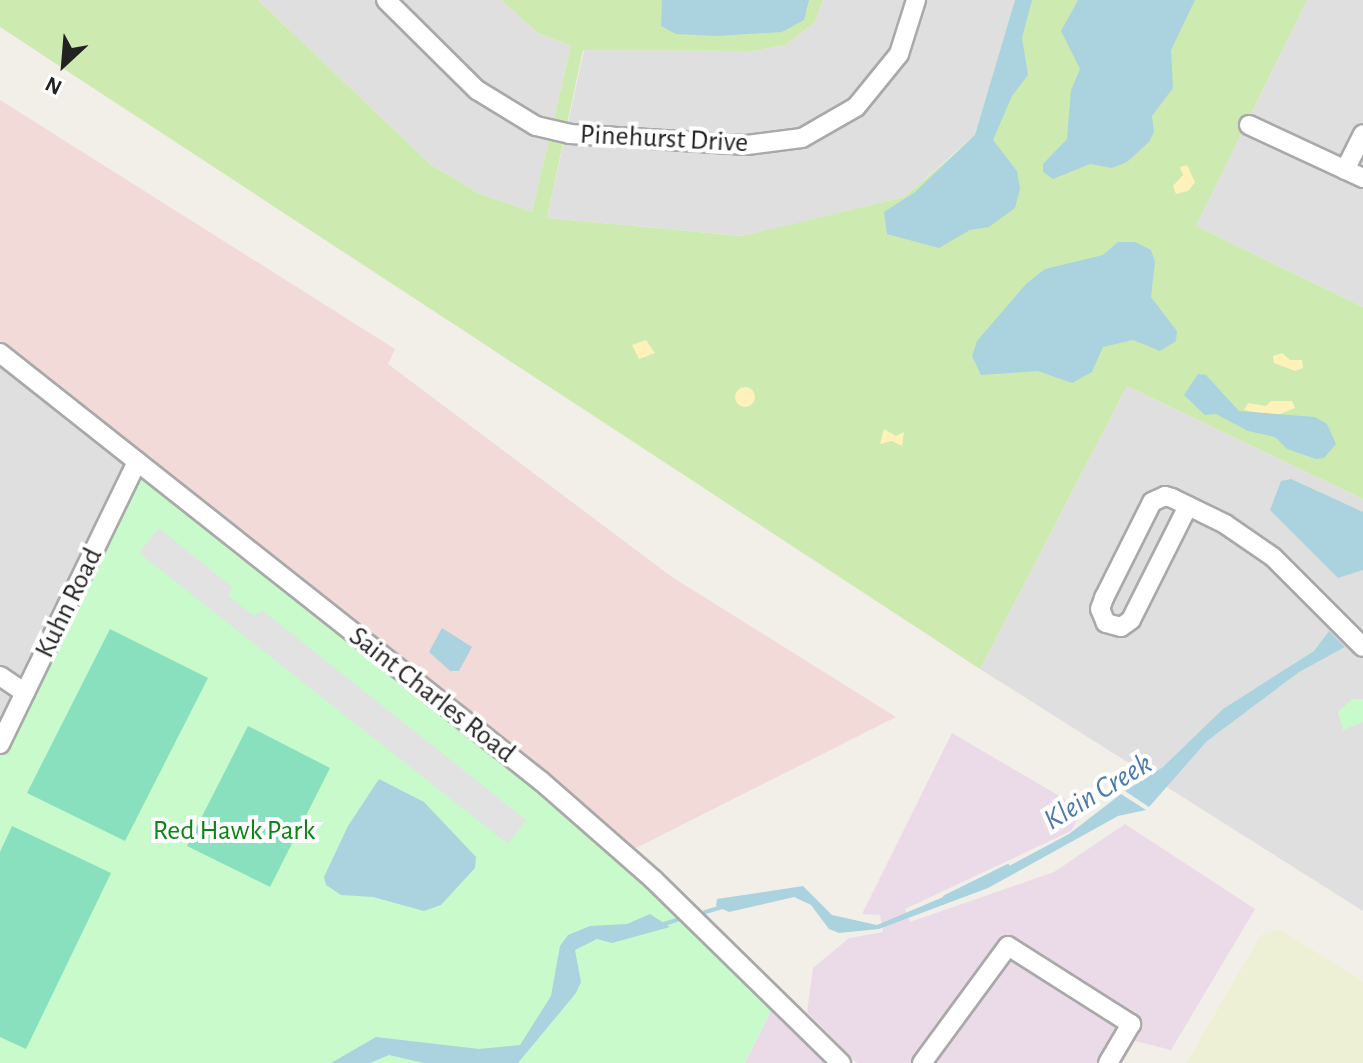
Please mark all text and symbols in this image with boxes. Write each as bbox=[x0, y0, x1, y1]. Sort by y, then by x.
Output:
north arrow bbox=[24, 24, 104, 104]
text: N bbox=[42, 72, 65, 99]
street label: Pinehurst Drive bbox=[579, 118, 749, 160]
street label: Kuhn Road bbox=[28, 543, 110, 663]
street label: Saint Charles Road bbox=[342, 620, 522, 770]
water label: Klein Creek bbox=[1037, 746, 1159, 838]
park label: Red Hawk Park bbox=[153, 814, 315, 848]

